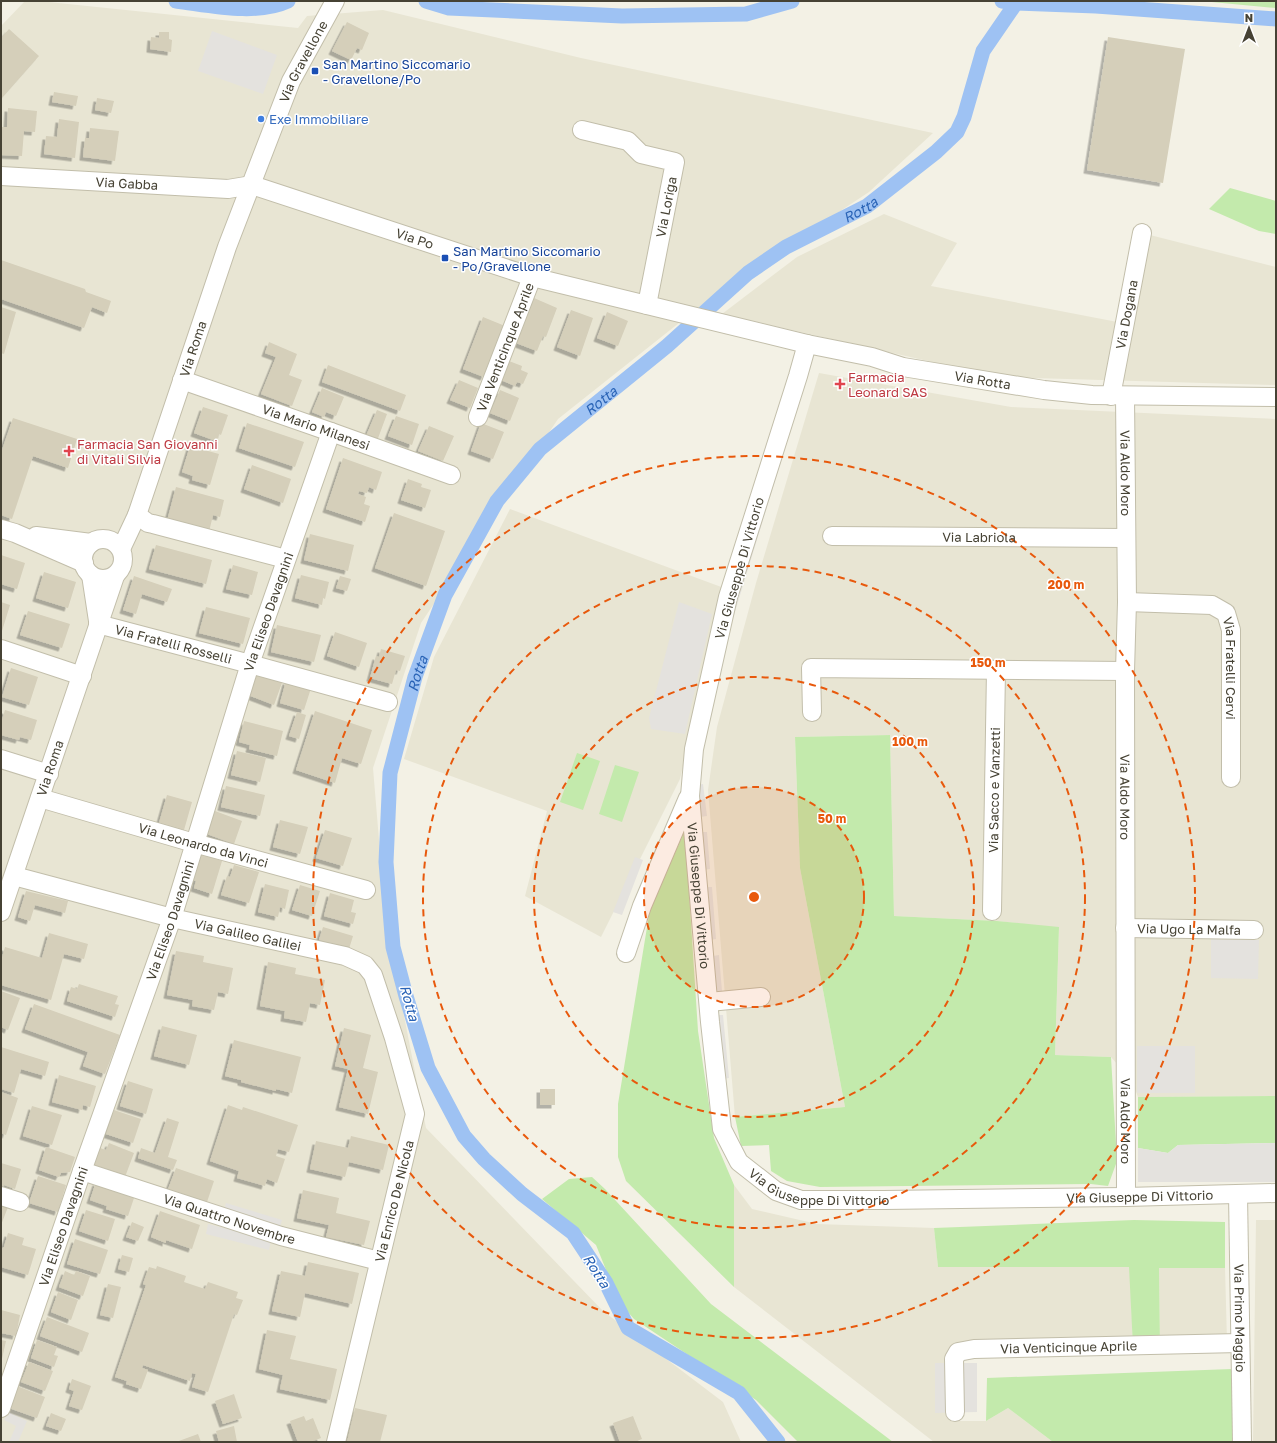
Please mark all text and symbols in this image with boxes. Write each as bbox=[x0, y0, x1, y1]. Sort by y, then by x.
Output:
north arrow bbox=[1229, 8, 1269, 48]
text: N bbox=[1245, 11, 1253, 24]
street label: Via Gravellone bbox=[276, 18, 331, 105]
place label: San Martino Siccomario - Gravellone/Po bbox=[323, 56, 471, 87]
marker: San Martino Siccomario - Gravellone/Po bbox=[310, 66, 320, 76]
place label: Exe Immobiliare bbox=[269, 111, 368, 127]
marker: Exe Immobiliare bbox=[256, 114, 266, 124]
street label: Via Gabba bbox=[95, 173, 159, 193]
street label: Via Loriga bbox=[652, 175, 680, 239]
water label: Rotta bbox=[840, 192, 882, 225]
street label: Via Po bbox=[394, 225, 436, 252]
place label: San Martino Siccomario - Po/Gravellone bbox=[453, 243, 601, 274]
marker: San Martino Siccomario - Po/Gravellone bbox=[440, 253, 450, 263]
street label: Via Dogana bbox=[1112, 278, 1141, 351]
street label: Via Venticinque Aprile bbox=[473, 280, 537, 414]
street label: Via Roma bbox=[176, 319, 210, 379]
street label: Via Rotta bbox=[953, 368, 1012, 392]
place label: Farmacia Leonard SAS bbox=[848, 369, 927, 400]
marker: Farmacia Leonard SAS bbox=[835, 379, 845, 389]
water label: Rotta bbox=[581, 381, 621, 418]
street label: Via Mario Milanesi bbox=[260, 401, 372, 453]
street label: Via Aldo Moro bbox=[1117, 430, 1134, 516]
place label: Farmacia San Giovanni di Vitali Silvia bbox=[77, 436, 218, 467]
marker: Farmacia San Giovanni di Vitali Silvia bbox=[64, 446, 74, 456]
street label: Via Giuseppe Di Vittorio bbox=[711, 495, 767, 641]
street label: Via Labriola bbox=[942, 529, 1016, 545]
street label: Via Eliseo Davagnini bbox=[240, 550, 296, 673]
text: 200 m bbox=[1048, 577, 1084, 592]
street label: Via Fratelli Cervi bbox=[1220, 615, 1239, 720]
street label: Via Fratelli Rosselli bbox=[113, 621, 234, 667]
water label: Rotta bbox=[403, 652, 431, 693]
text: 150 m bbox=[971, 655, 1005, 670]
street label: Via Sacco e Vanzetti bbox=[985, 727, 1003, 853]
text: 100 m bbox=[892, 734, 928, 749]
street label: Via Roma bbox=[33, 738, 67, 798]
street label: Via Aldo Moro bbox=[1117, 754, 1133, 840]
text: 50 m bbox=[818, 811, 846, 826]
street label: Via Leonardo da Vinci bbox=[137, 819, 270, 871]
street label: Via Giuseppe Di Vittorio bbox=[684, 822, 713, 970]
street label: Via Eliseo Davagnini bbox=[142, 859, 197, 983]
centre of rings bbox=[747, 890, 761, 904]
street label: Via Galileo Galilei bbox=[193, 915, 303, 954]
street label: Via Ugo La Malfa bbox=[1137, 920, 1241, 938]
water label: Rotta bbox=[397, 983, 424, 1024]
street label: Via Aldo Moro bbox=[1118, 1078, 1134, 1164]
street label: Via Enrico De Nicola bbox=[371, 1138, 417, 1264]
street label: Via Eliseo Davagnini bbox=[35, 1164, 91, 1288]
street label: Via Giuseppe Di Vittorio bbox=[746, 1165, 890, 1208]
street label: Via Giuseppe Di Vittorio bbox=[1066, 1187, 1214, 1206]
street label: Via Quattro Novembre bbox=[161, 1190, 297, 1247]
water label: Rotta bbox=[580, 1251, 615, 1292]
street label: Via Primo Maggio bbox=[1231, 1264, 1249, 1372]
street label: Via Venticinque Aprile bbox=[1000, 1337, 1137, 1356]

